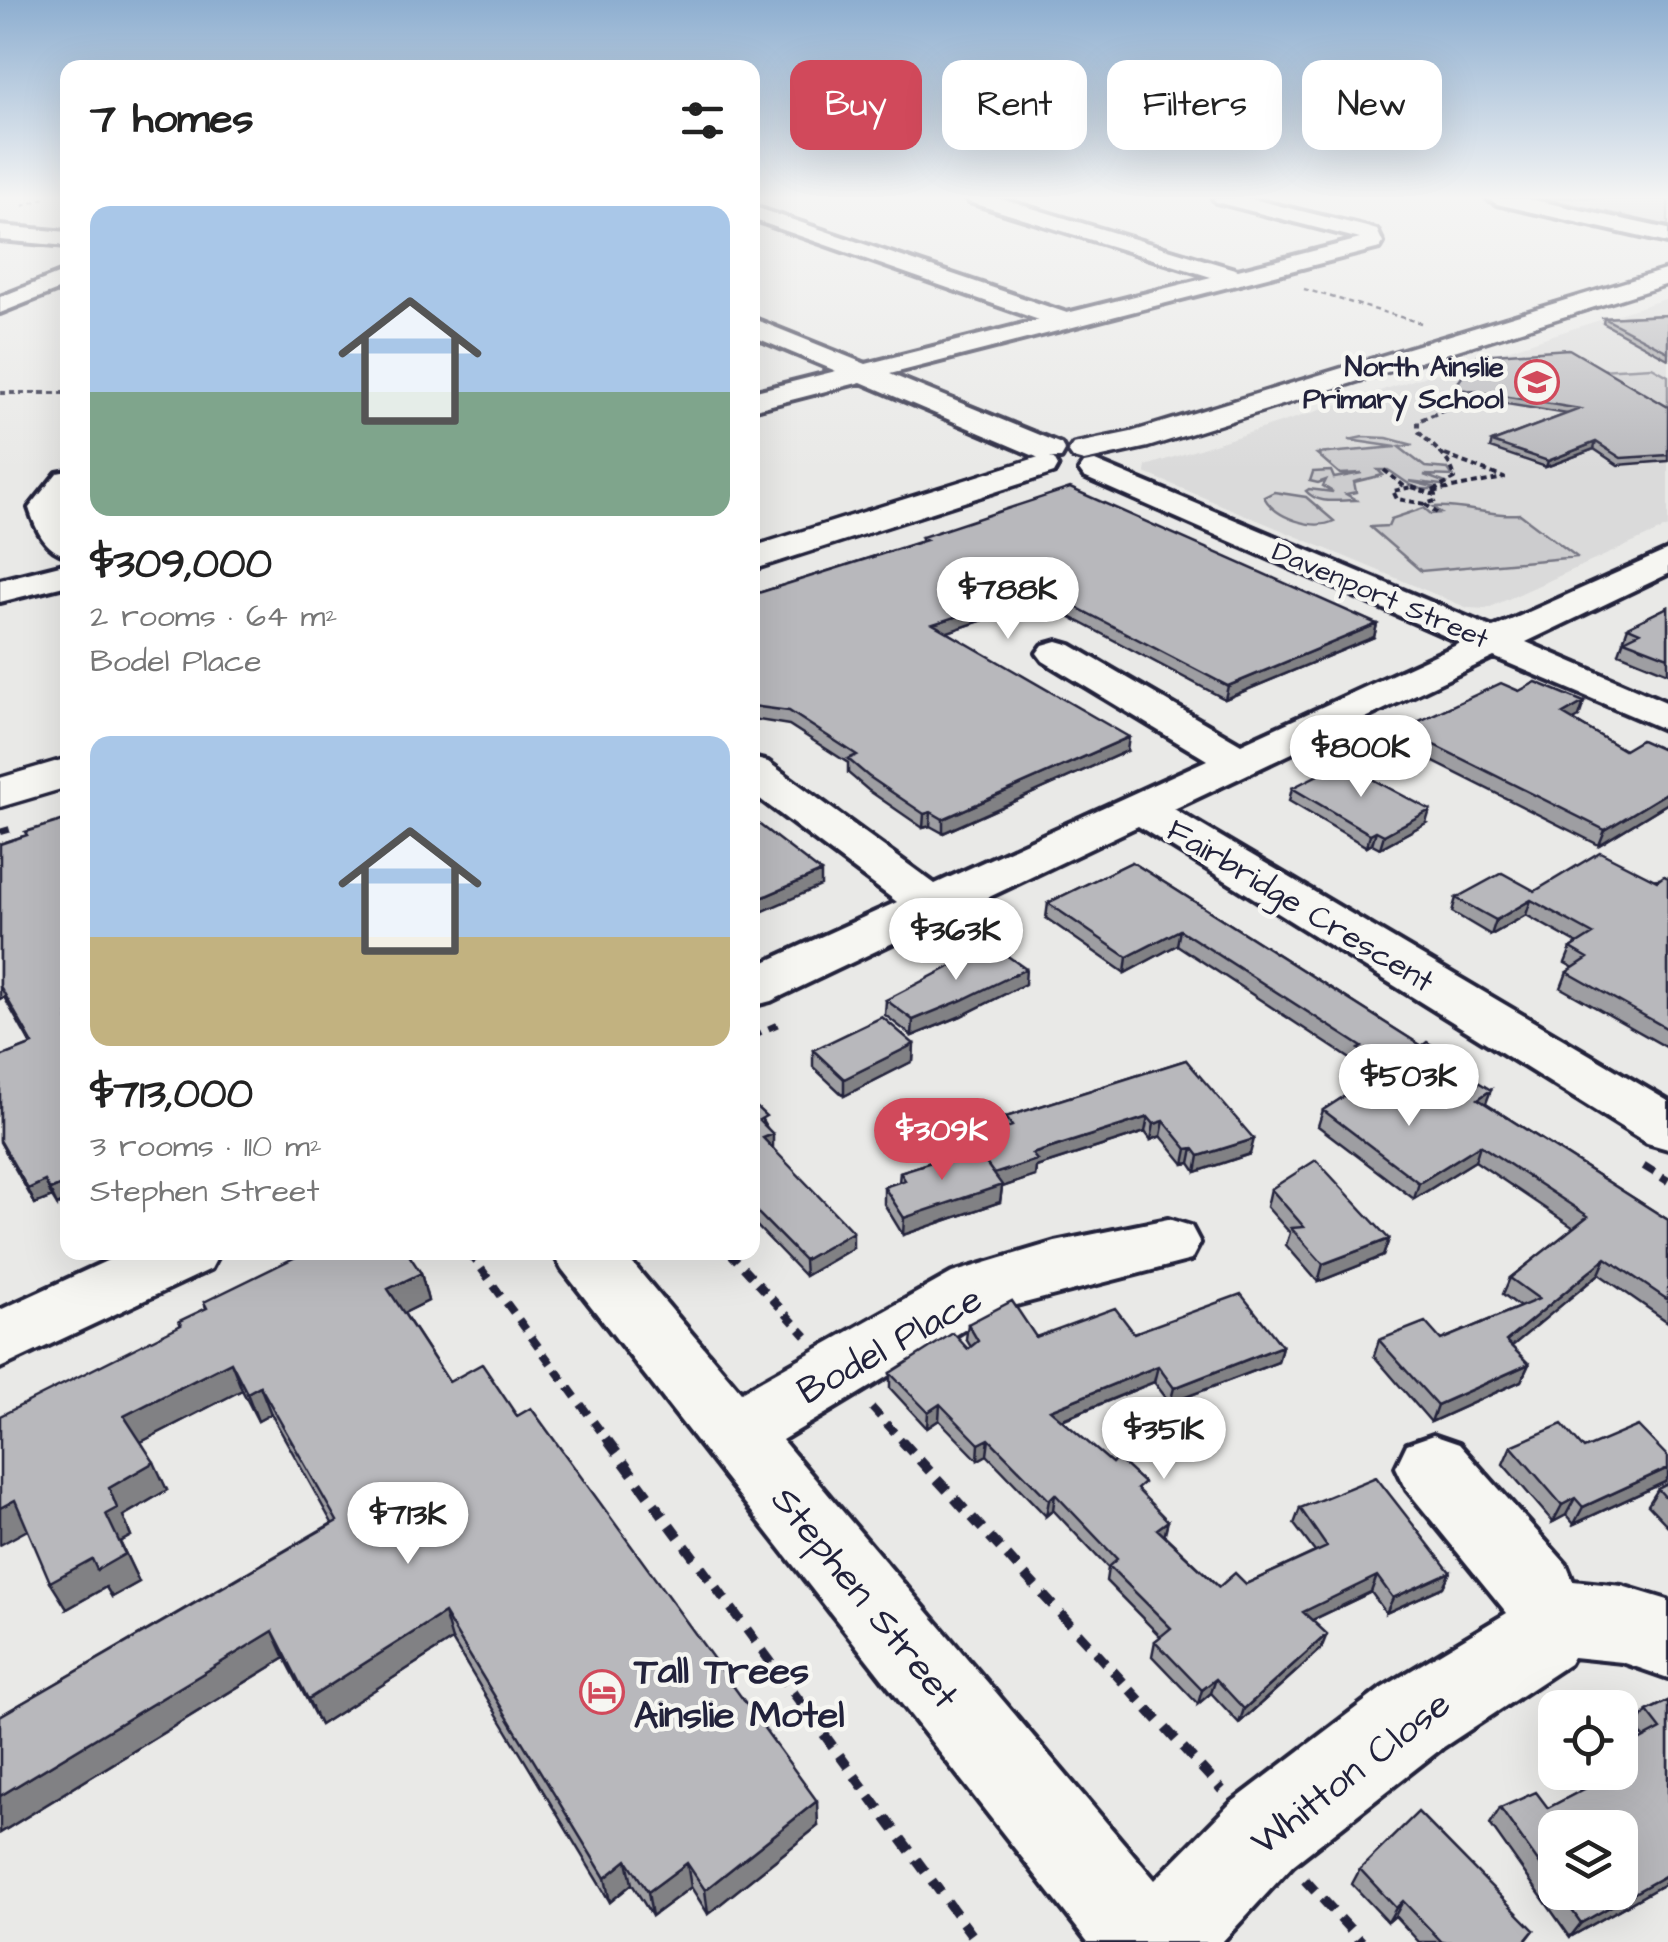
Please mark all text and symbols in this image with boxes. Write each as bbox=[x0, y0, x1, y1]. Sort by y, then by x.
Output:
chip: Buy bbox=[790, 60, 922, 150]
chip: Rent bbox=[942, 60, 1087, 150]
chip: Filters bbox=[1107, 60, 1282, 150]
chip: New bbox=[1302, 60, 1442, 150]
text: 7 homes bbox=[90, 91, 254, 149]
icon: filters bbox=[675, 93, 730, 148]
icon: home bbox=[320, 271, 500, 451]
place label: North Ainslie Primary School bbox=[1303, 348, 1504, 422]
school or university icon: North Ainslie Primary School bbox=[1514, 359, 1560, 405]
street label: Davenport Street bbox=[1266, 532, 1495, 659]
text: $309,000 bbox=[90, 536, 272, 594]
pin: $788K bbox=[938, 557, 1078, 642]
text: $788K bbox=[959, 567, 1057, 612]
text: 2 rooms · 64 m² bbox=[90, 594, 337, 639]
text: Bodel Place bbox=[90, 639, 262, 684]
pin: $800K bbox=[1291, 715, 1431, 800]
text: $800K bbox=[1312, 725, 1410, 770]
icon: home bbox=[320, 801, 500, 981]
street label: Fairbridge Crescent bbox=[1158, 809, 1442, 1004]
pin: $363K bbox=[886, 898, 1026, 983]
text: $363K bbox=[911, 908, 1001, 953]
pin: $503K bbox=[1339, 1044, 1479, 1129]
text: $503K bbox=[1361, 1054, 1457, 1099]
text: $713,000 bbox=[90, 1066, 253, 1124]
pin: $309K bbox=[872, 1098, 1012, 1183]
text: $309K bbox=[896, 1108, 988, 1153]
text: 3 rooms · 110 m² bbox=[90, 1124, 322, 1169]
text: Stephen Street bbox=[90, 1169, 319, 1214]
street label: Bodel Place bbox=[788, 1274, 992, 1418]
pin: $351K bbox=[1094, 1397, 1234, 1482]
text: $351K bbox=[1124, 1407, 1204, 1452]
street label: Stephen Street bbox=[759, 1476, 970, 1720]
pin: $713K bbox=[338, 1482, 478, 1567]
text: $713K bbox=[369, 1492, 447, 1537]
place label: Tall Trees Ainslie Motel bbox=[633, 1646, 844, 1742]
hotel icon: Tall Trees Ainslie Motel bbox=[579, 1669, 625, 1715]
street label: Whitton Close bbox=[1240, 1679, 1462, 1868]
map controls bbox=[1538, 1690, 1638, 1910]
button: locate bbox=[1538, 1690, 1638, 1790]
button: layers bbox=[1538, 1810, 1638, 1910]

